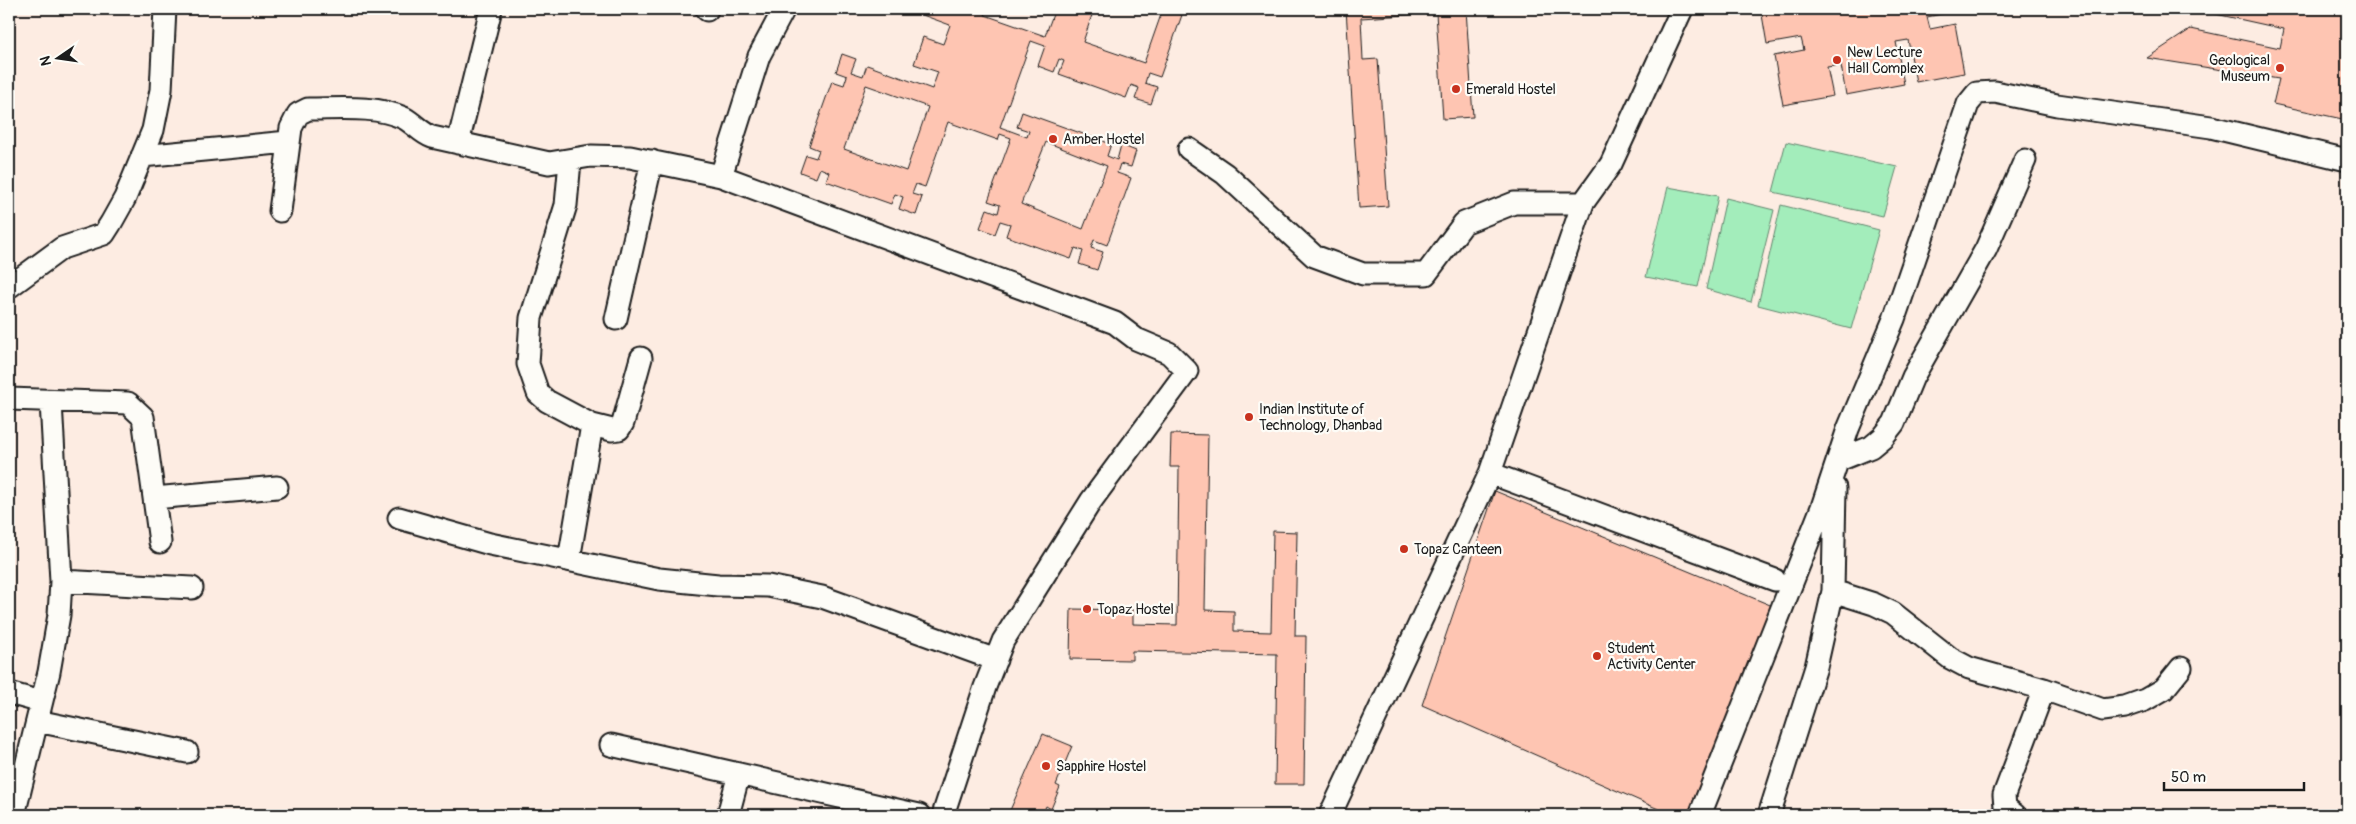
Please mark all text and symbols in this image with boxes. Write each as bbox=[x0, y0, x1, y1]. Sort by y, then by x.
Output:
north arrow bbox=[32, 32, 82, 82]
place label: New Lecture Hall Complex bbox=[1847, 44, 1924, 77]
place label: Geological Museum bbox=[2209, 52, 2270, 85]
text: N bbox=[36, 54, 55, 67]
marker: New Lecture Hall Complex bbox=[1831, 54, 1843, 66]
marker: Geological Museum bbox=[2274, 62, 2286, 74]
place label: Emerald Hostel bbox=[1466, 81, 1556, 98]
marker: Emerald Hostel bbox=[1450, 83, 1462, 95]
place label: Amber Hostel bbox=[1063, 131, 1145, 148]
marker: Amber Hostel bbox=[1047, 133, 1059, 145]
place label: Indian Institute of Technology, Dhanbad bbox=[1259, 401, 1382, 434]
marker: Indian Institute of Technology, Dhanbad bbox=[1243, 411, 1255, 423]
place label: Topaz Canteen bbox=[1414, 541, 1502, 558]
marker: Topaz Canteen bbox=[1398, 543, 1410, 555]
place label: Topaz Hostel bbox=[1097, 601, 1174, 618]
marker: Topaz Hostel bbox=[1081, 603, 1093, 615]
place label: Student Activity Center bbox=[1607, 640, 1696, 673]
marker: Student Activity Center bbox=[1591, 650, 1603, 662]
place label: Sapphire Hostel bbox=[1056, 758, 1146, 775]
scale bar bbox=[2164, 759, 2304, 791]
marker: Sapphire Hostel bbox=[1040, 760, 1052, 772]
text: 50 m bbox=[2171, 768, 2206, 787]

